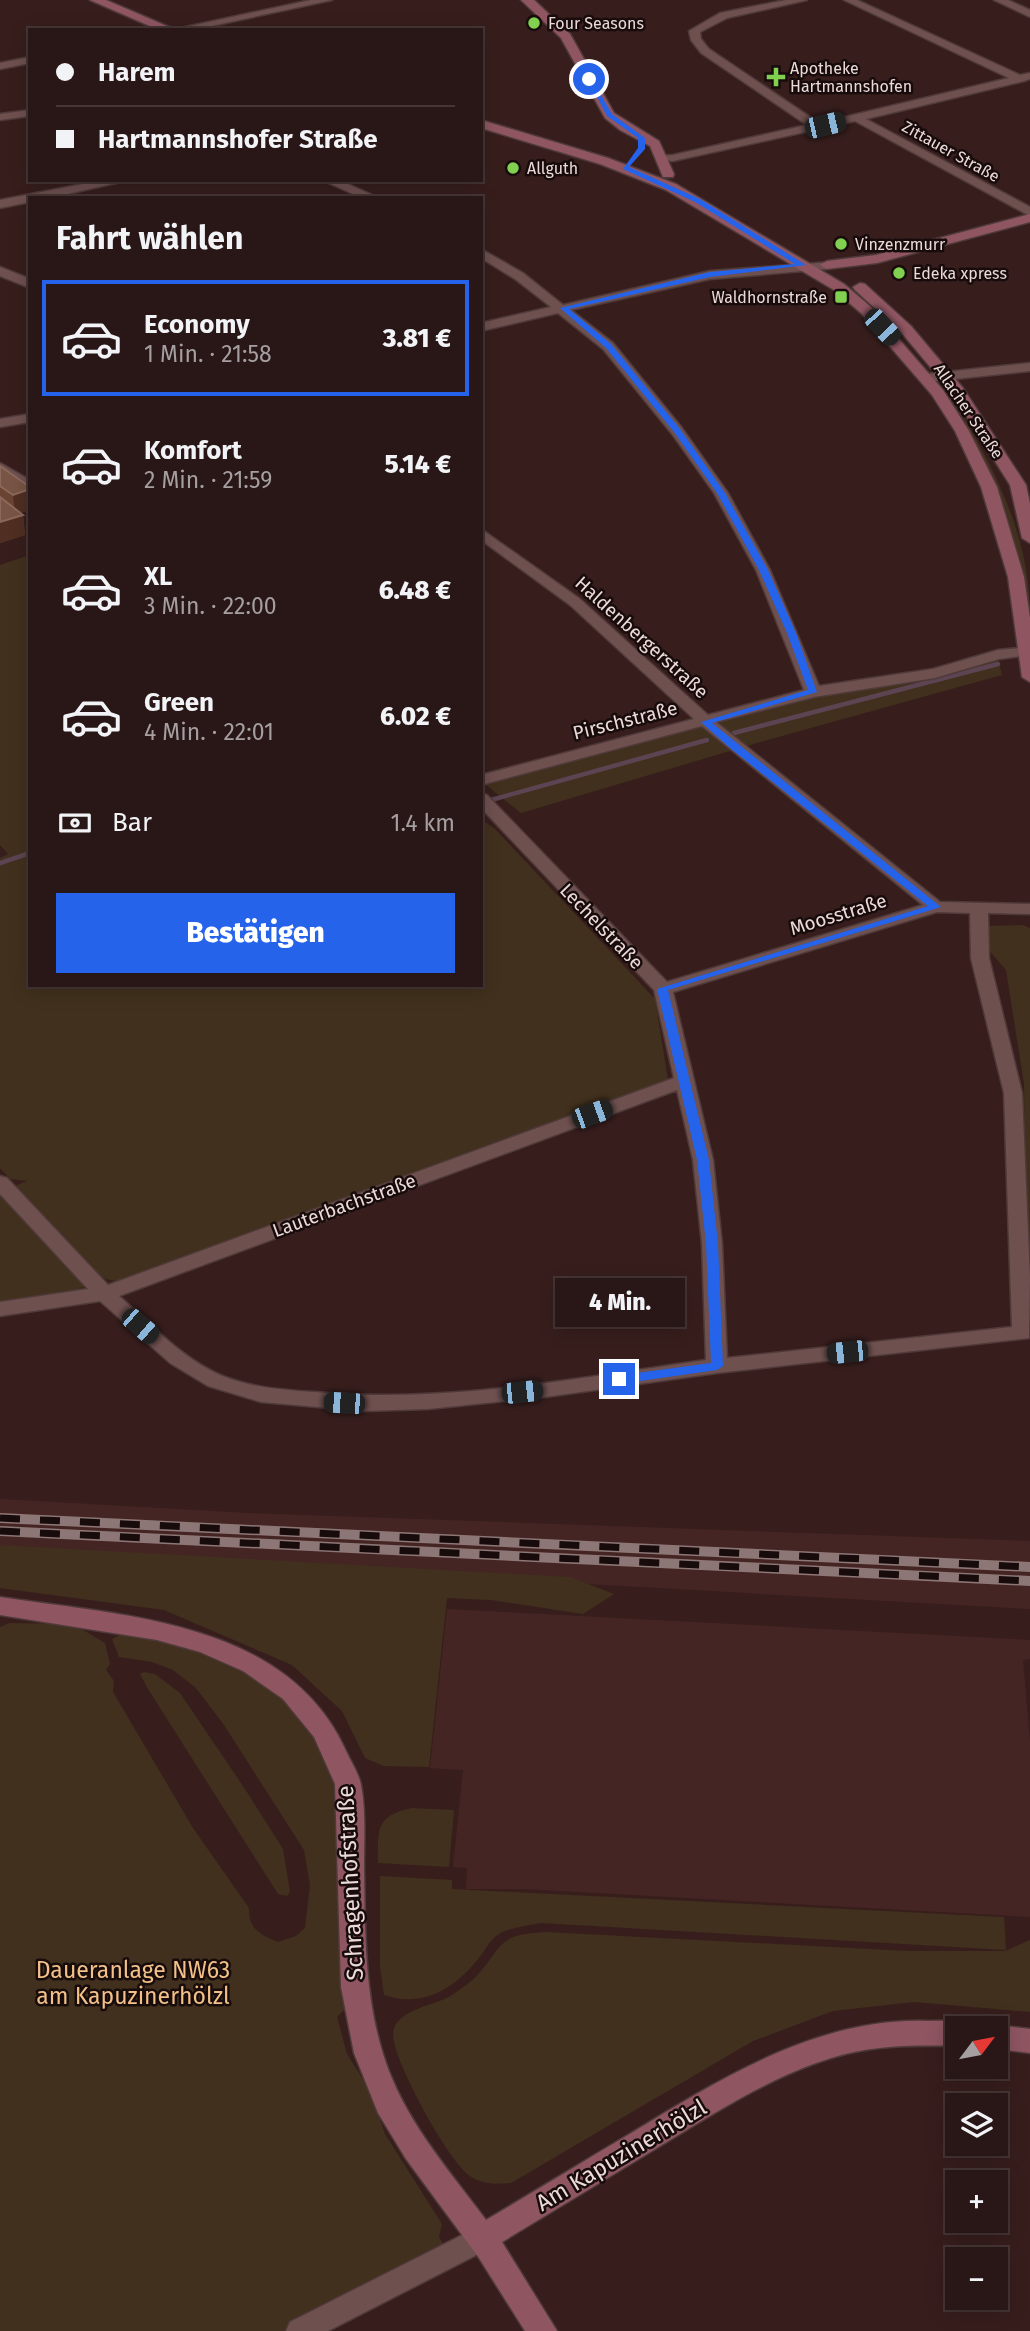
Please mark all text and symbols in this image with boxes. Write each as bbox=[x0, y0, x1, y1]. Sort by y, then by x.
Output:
place label: Four Seasons bbox=[548, 14, 644, 33]
marker: Four Seasons bbox=[526, 15, 542, 31]
text: Harem bbox=[98, 57, 176, 88]
place label: Apotheke Hartmannshofen bbox=[790, 59, 912, 96]
route start bbox=[573, 63, 605, 95]
marker: Apotheke Hartmannshofen bbox=[768, 69, 784, 85]
car bbox=[803, 110, 848, 140]
street label: Zittauer Straße bbox=[899, 117, 1003, 186]
text: Hartmannshofer Straße bbox=[98, 124, 378, 155]
place label: Allguth bbox=[527, 159, 578, 178]
marker: Allguth bbox=[505, 160, 521, 176]
text: Fahrt wählen bbox=[56, 219, 243, 257]
place label: Vinzenzmurr bbox=[855, 235, 946, 254]
marker: Vinzenzmurr bbox=[833, 236, 849, 252]
place label: Edeka xpress bbox=[913, 264, 1007, 283]
marker: Edeka xpress bbox=[891, 265, 907, 281]
place label: Waldhornstraße bbox=[711, 288, 827, 307]
marker: Waldhornstraße bbox=[833, 289, 849, 305]
car bbox=[860, 304, 905, 350]
icon: car bbox=[60, 307, 123, 370]
text: Economy bbox=[144, 309, 250, 340]
text: 3.81 € bbox=[383, 323, 451, 354]
text: 1 Min. · 21:58 bbox=[144, 340, 272, 368]
street label: Allacher Straße bbox=[930, 360, 1007, 462]
icon: car bbox=[60, 433, 123, 496]
text: Komfort bbox=[144, 435, 242, 466]
text: 5.14 € bbox=[385, 449, 451, 480]
text: 2 Min. · 21:59 bbox=[144, 466, 272, 494]
icon: car bbox=[60, 559, 123, 622]
text: XL bbox=[144, 561, 172, 592]
street label: Haldenbergerstraße bbox=[570, 571, 713, 703]
text: 6.48 € bbox=[379, 575, 451, 606]
text: 3 Min. · 22:00 bbox=[144, 592, 277, 620]
icon: car bbox=[60, 685, 123, 748]
text: Green bbox=[144, 687, 214, 718]
street label: Pirschstraße bbox=[570, 696, 680, 745]
text: 6.02 € bbox=[380, 701, 451, 732]
text: 4 Min. · 22:01 bbox=[144, 718, 274, 746]
icon: cash bbox=[56, 804, 94, 842]
text: Bar bbox=[112, 807, 152, 838]
text: 1.4 km bbox=[390, 809, 455, 837]
street label: Lechelstraße bbox=[555, 879, 648, 974]
street label: Moosstraße bbox=[787, 889, 889, 940]
button: Bestätigen bbox=[56, 893, 455, 973]
car bbox=[569, 1097, 616, 1131]
street label: Lauterbachstraße bbox=[269, 1169, 419, 1242]
callout: 4 Min. bbox=[554, 1278, 684, 1326]
text: 4 Min. bbox=[589, 1288, 651, 1316]
car bbox=[118, 1304, 163, 1348]
car bbox=[826, 1339, 869, 1365]
route end bbox=[603, 1363, 635, 1395]
car bbox=[501, 1379, 544, 1405]
car bbox=[323, 1391, 366, 1415]
street label: Schragenhofstraße bbox=[331, 1785, 369, 1981]
park label: Daueranlage NW63 am Kapuzinerhölzl bbox=[36, 1956, 230, 2010]
north arrow bbox=[945, 2016, 1008, 2079]
map controls bbox=[945, 2016, 1008, 2310]
street label: Am Kapuzinerhölzl bbox=[531, 2093, 712, 2217]
button: layers bbox=[945, 2093, 1008, 2156]
button: + bbox=[945, 2170, 1008, 2233]
button: − bbox=[945, 2247, 1008, 2310]

